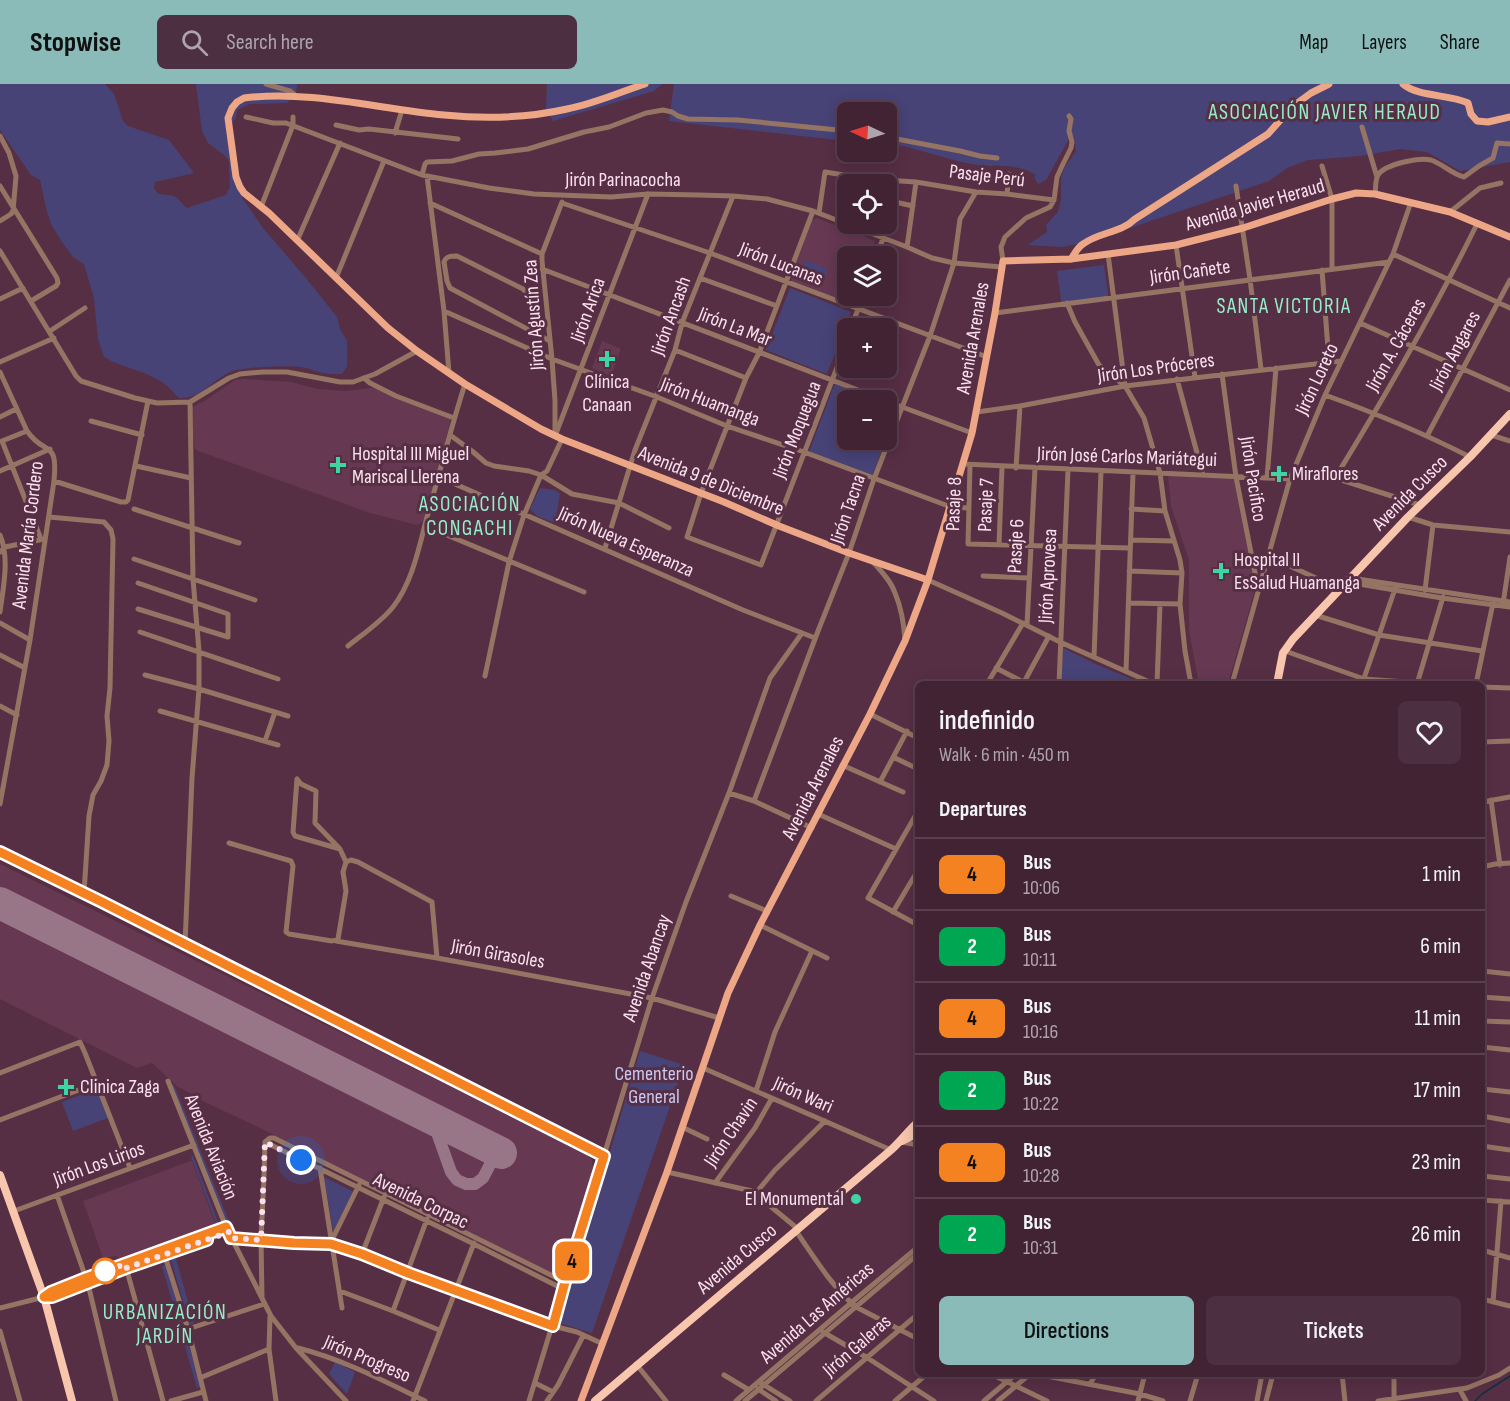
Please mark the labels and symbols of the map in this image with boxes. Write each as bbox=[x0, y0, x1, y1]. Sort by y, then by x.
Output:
district label: ASOCIACIÓN JAVIER HERAUD bbox=[1208, 100, 1441, 125]
north arrow bbox=[837, 102, 897, 162]
street label: Pasaje Perú bbox=[948, 159, 1026, 193]
street label: Jirón Parinacocha bbox=[564, 168, 681, 192]
street label: Avenida Javier Heraud bbox=[1182, 174, 1327, 237]
street label: Jirón Lucanas bbox=[735, 237, 826, 291]
street label: Jirón Cañete bbox=[1147, 254, 1232, 290]
street label: Jirón Agustín Zea bbox=[518, 259, 550, 372]
street label: Jirón Ancash bbox=[645, 273, 696, 360]
street label: Jirón Arica bbox=[565, 274, 611, 347]
street label: Avenida Arenales bbox=[951, 280, 995, 397]
district label: SANTA VICTORIA bbox=[1217, 294, 1351, 319]
street label: Jirón A. Cáceres bbox=[1360, 294, 1431, 397]
street label: Jirón La Mar bbox=[694, 302, 775, 352]
street label: Jirón Angares bbox=[1424, 307, 1486, 396]
street label: Jirón Loreto bbox=[1290, 339, 1344, 420]
street label: Jirón Los Próceres bbox=[1095, 348, 1216, 388]
marker: Clínica Canaan bbox=[598, 350, 616, 368]
place label: Clínica Canaan bbox=[582, 370, 632, 417]
street label: Jirón Huamanga bbox=[656, 372, 763, 432]
street label: Jirón Moquegua bbox=[767, 378, 827, 483]
street label: Jirón Pacifico bbox=[1234, 434, 1272, 523]
street label: Avenida 9 de Diciembre bbox=[634, 440, 787, 521]
place label: Hospital III Miguel Mariscal Llerena bbox=[352, 442, 469, 489]
street label: Jirón José Carlos Mariátegui bbox=[1036, 442, 1217, 472]
street label: Avenida Cusco bbox=[1367, 450, 1453, 536]
marker: Hospital III Miguel Mariscal Llerena bbox=[329, 456, 347, 474]
street label: Avenida María Cordero bbox=[7, 460, 49, 611]
place label: Miraflores bbox=[1292, 462, 1358, 486]
marker: Miraflores bbox=[1270, 465, 1288, 483]
street label: Jirón Tacna bbox=[825, 471, 871, 548]
street label: Pasaje 8 bbox=[941, 476, 967, 532]
street label: Pasaje 7 bbox=[973, 478, 999, 532]
district label: ASOCIACIÓN CONGACHI bbox=[418, 492, 521, 541]
street label: Jirón Nueva Esperanza bbox=[553, 501, 698, 583]
street label: Pasaje 6 bbox=[1003, 518, 1029, 574]
street label: Jirón Aprovesa bbox=[1033, 528, 1062, 625]
place label: Hospital II EsSalud Huamanga bbox=[1234, 548, 1360, 595]
marker: Hospital II EsSalud Huamanga bbox=[1212, 562, 1230, 580]
street label: Avenida Arenales bbox=[776, 732, 849, 845]
street label: Avenida Abancay bbox=[617, 911, 677, 1026]
street label: Jirón Girasoles bbox=[448, 934, 547, 974]
park label: Cementerio General bbox=[615, 1062, 693, 1109]
street label: Jirón Wari bbox=[768, 1071, 837, 1119]
place label: Clinica Zaga bbox=[80, 1075, 160, 1099]
marker: Clinica Zaga bbox=[57, 1078, 75, 1096]
street label: Avenida Aviación bbox=[179, 1090, 243, 1203]
street label: Jirón Chavin bbox=[698, 1092, 763, 1172]
street label: Jirón Los Lirios bbox=[49, 1136, 148, 1192]
your location bbox=[286, 1145, 316, 1175]
street label: Avenida Corpac bbox=[369, 1167, 473, 1234]
place label: El Monumental bbox=[745, 1187, 844, 1211]
marker: El Monumental bbox=[849, 1192, 863, 1206]
street label: Avenida Cusco bbox=[691, 1219, 782, 1300]
line badge: 4 bbox=[552, 1242, 592, 1280]
street label: Avenida Las Américas bbox=[754, 1257, 879, 1370]
unlabelled marker bbox=[92, 1258, 118, 1284]
district label: URBANIZACIÓN JARDÍN bbox=[103, 1300, 227, 1349]
street label: Jirón Galeras bbox=[817, 1310, 896, 1383]
street label: Jirón Progreso bbox=[319, 1330, 414, 1388]

